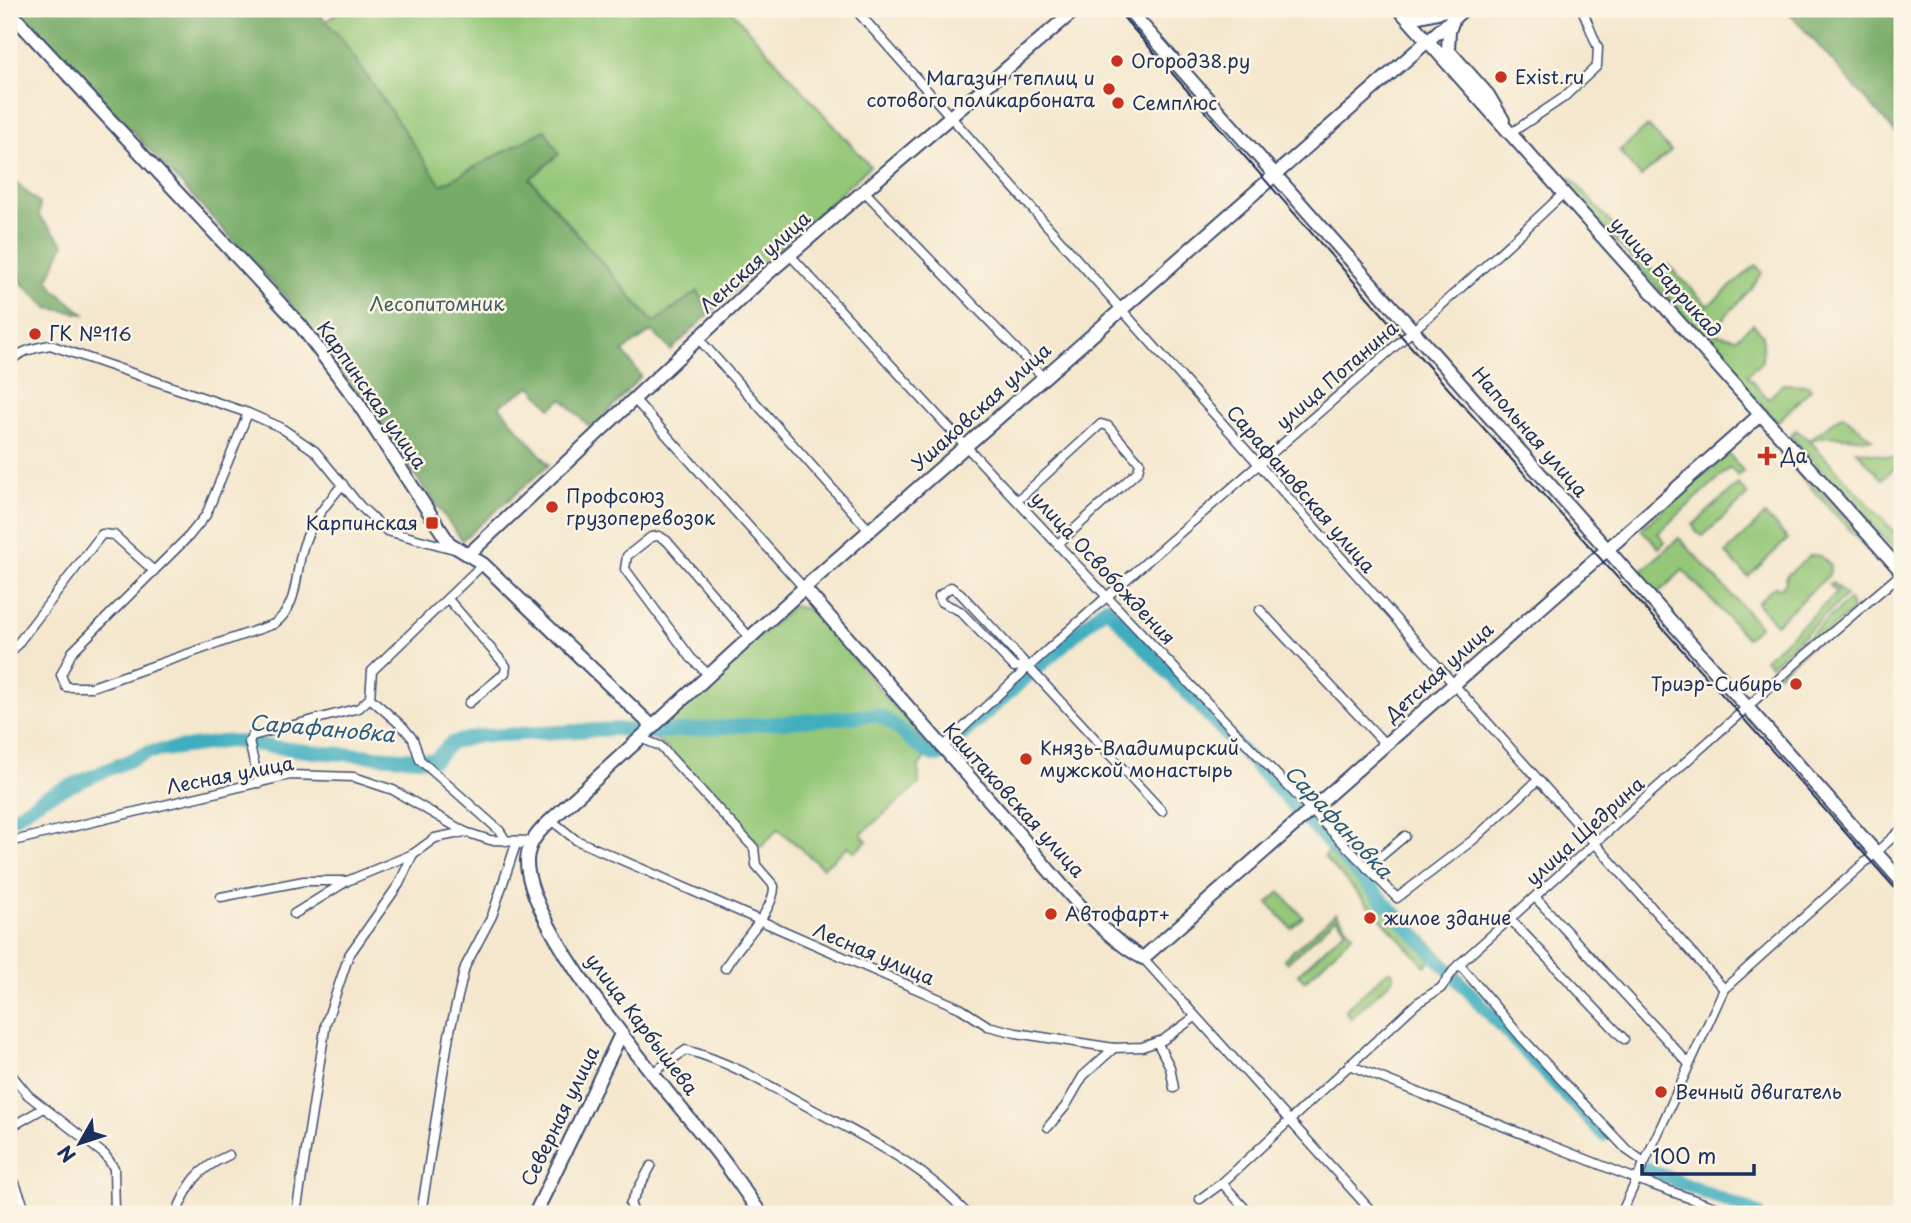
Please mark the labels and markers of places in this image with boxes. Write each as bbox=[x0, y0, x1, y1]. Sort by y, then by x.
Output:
place label: Огород38.ру bbox=[1131, 46, 1250, 74]
marker: Огород38.ру bbox=[1109, 53, 1125, 69]
place label: Exist.ru bbox=[1515, 62, 1584, 90]
place label: Магазин теплиц и сотового поликарбоната bbox=[867, 63, 1095, 113]
marker: Exist.ru bbox=[1493, 69, 1509, 85]
marker: Магазин теплиц и сотового поликарбоната bbox=[1101, 81, 1117, 97]
place label: Семплюс bbox=[1132, 88, 1217, 116]
marker: Семплюс bbox=[1110, 95, 1126, 111]
place label: ГК №116 bbox=[49, 319, 131, 347]
marker: ГК №116 bbox=[27, 326, 43, 342]
place label: Да bbox=[1780, 441, 1808, 469]
marker: Да bbox=[1759, 448, 1775, 464]
place label: Профсоюз грузоперевозок bbox=[566, 481, 716, 531]
marker: Профсоюз грузоперевозок bbox=[544, 499, 560, 515]
place label: Карпинская bbox=[306, 508, 418, 536]
marker: Карпинская bbox=[424, 515, 440, 531]
place label: Триэр-Сибирь bbox=[1651, 669, 1782, 697]
marker: Триэр-Сибирь bbox=[1788, 676, 1804, 692]
place label: Князь-Владимирский мужской монастырь bbox=[1040, 733, 1239, 783]
marker: Князь-Владимирский мужской монастырь bbox=[1018, 751, 1034, 767]
place label: Автофарт+ bbox=[1065, 899, 1171, 927]
place label: жилое здание bbox=[1384, 903, 1511, 931]
marker: Автофарт+ bbox=[1043, 906, 1059, 922]
marker: жилое здание bbox=[1362, 910, 1378, 926]
place label: Вечный двигатель bbox=[1675, 1077, 1842, 1105]
marker: Вечный двигатель bbox=[1653, 1084, 1669, 1100]

